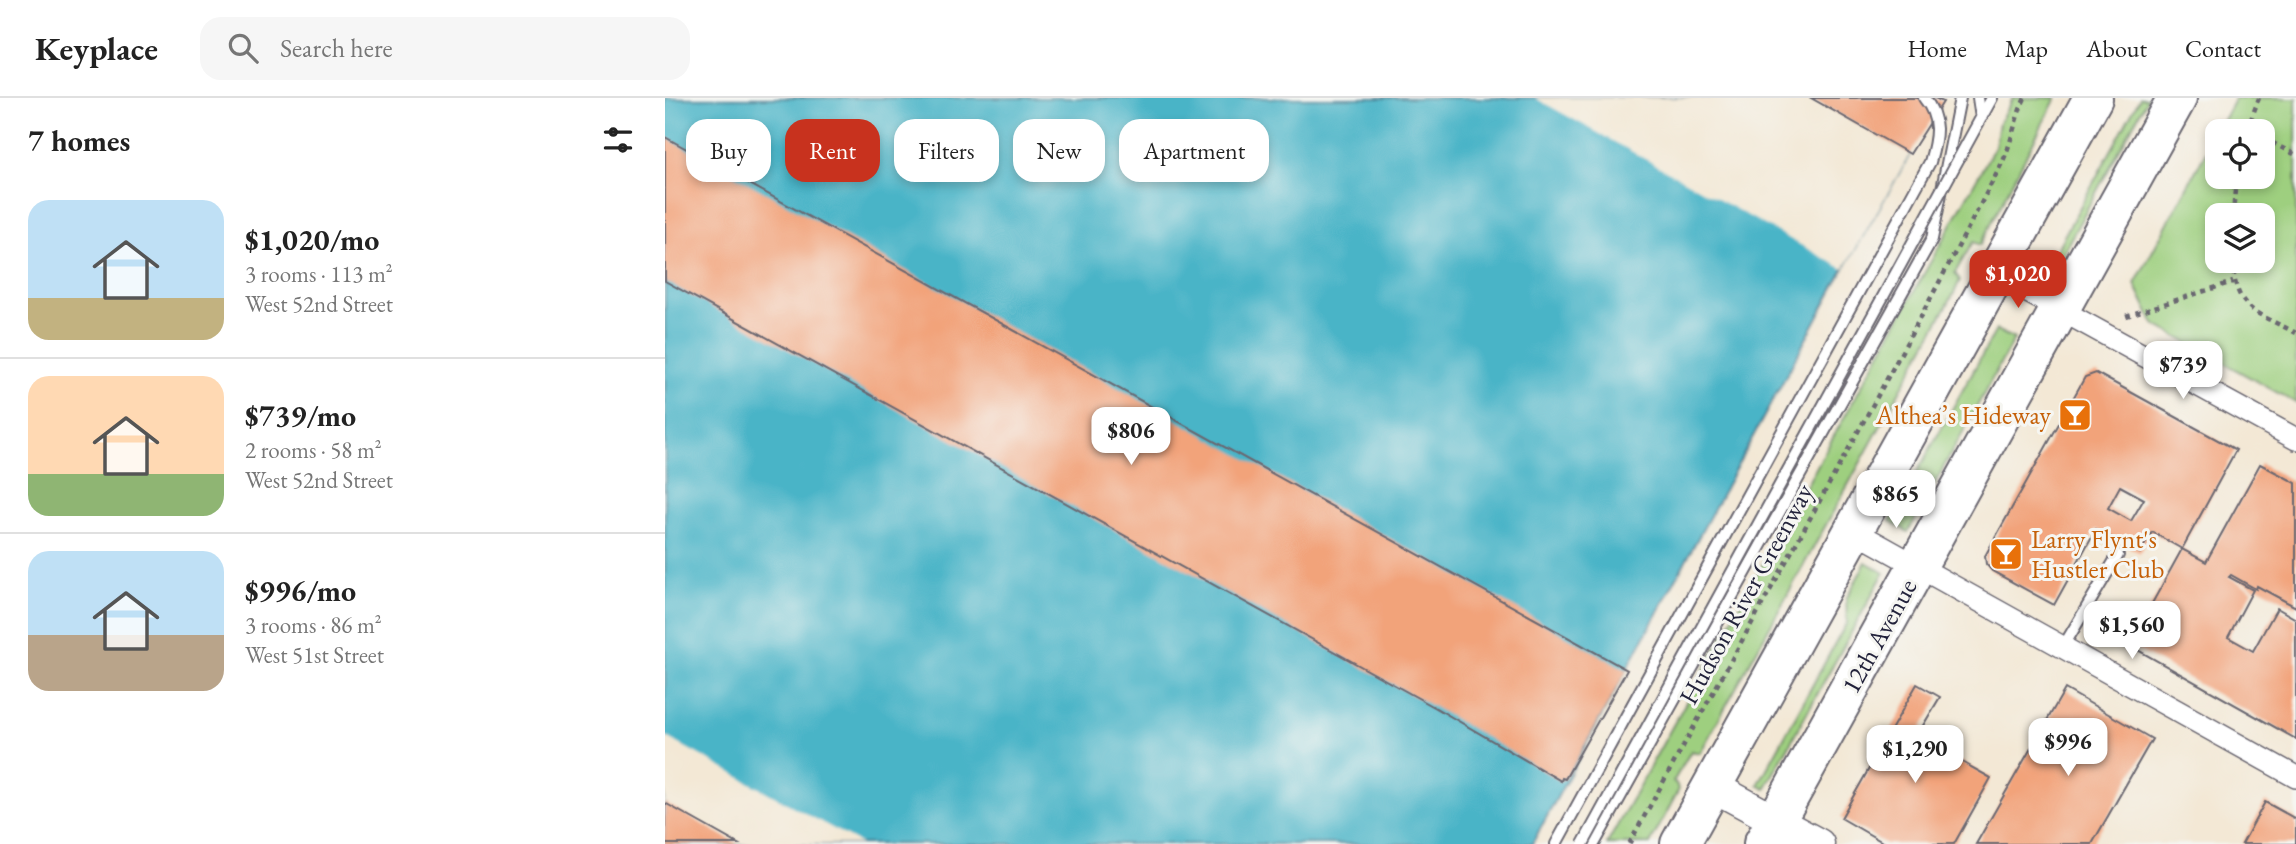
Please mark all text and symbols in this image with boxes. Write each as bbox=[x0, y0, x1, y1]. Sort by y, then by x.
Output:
search box bbox=[200, 17, 690, 80]
text: Keyplace bbox=[35, 27, 158, 70]
icon: search bbox=[224, 29, 262, 67]
text: Search here bbox=[280, 31, 393, 65]
text: Home bbox=[1907, 33, 1967, 64]
text: Map bbox=[2005, 33, 2048, 64]
text: About bbox=[2086, 33, 2147, 64]
text: Contact bbox=[2185, 33, 2261, 64]
chip: Buy bbox=[686, 119, 771, 182]
chip: Rent bbox=[785, 119, 880, 182]
chip: Filters bbox=[894, 119, 999, 182]
chip: New bbox=[1013, 119, 1105, 182]
chip: Apartment bbox=[1119, 119, 1269, 182]
map controls bbox=[2205, 119, 2275, 273]
button: locate bbox=[2205, 119, 2275, 189]
text: 7 homes bbox=[28, 121, 130, 160]
icon: filters bbox=[599, 121, 637, 159]
button: layers bbox=[2205, 203, 2275, 273]
text: $1,020/mo bbox=[245, 220, 379, 259]
icon: home bbox=[84, 228, 168, 312]
pin: $1,020 bbox=[1961, 250, 2075, 310]
text: $1,020 bbox=[1986, 258, 2050, 288]
text: 3 rooms · 113 m² bbox=[245, 259, 393, 289]
text: West 52nd Street bbox=[245, 289, 393, 319]
pin: $739 bbox=[2142, 342, 2224, 401]
text: $739 bbox=[2159, 349, 2207, 379]
text: $739/mo bbox=[245, 396, 356, 435]
bar icon: Althea’s Hideway bbox=[2056, 396, 2094, 434]
place label: Althea’s Hideway bbox=[1875, 398, 2052, 432]
icon: home bbox=[84, 404, 168, 488]
pin: $806 bbox=[1090, 408, 1172, 467]
text: $806 bbox=[1107, 415, 1155, 445]
text: 2 rooms · 58 m² bbox=[245, 435, 382, 465]
text: West 52nd Street bbox=[245, 465, 393, 495]
pin: $865 bbox=[1855, 470, 1937, 530]
street label: Hudson River Greenway bbox=[1671, 477, 1821, 710]
text: $865 bbox=[1872, 478, 1920, 508]
place label: Larry Flynt's Hustler Club bbox=[2031, 522, 2164, 586]
bar icon: Larry Flynt's Hustler Club bbox=[1987, 535, 2025, 573]
text: $996/mo bbox=[245, 571, 356, 610]
street label: 12th Avenue bbox=[1834, 573, 1924, 699]
icon: home bbox=[84, 579, 168, 663]
pin: $1,560 bbox=[2075, 602, 2189, 661]
text: $1,560 bbox=[2100, 609, 2164, 639]
text: 3 rooms · 86 m² bbox=[245, 610, 382, 640]
text: West 51st Street bbox=[245, 640, 384, 670]
pin: $996 bbox=[2027, 718, 2109, 778]
pin: $1,290 bbox=[1858, 726, 1972, 785]
text: $996 bbox=[2044, 726, 2092, 756]
text: $1,290 bbox=[1883, 733, 1947, 763]

